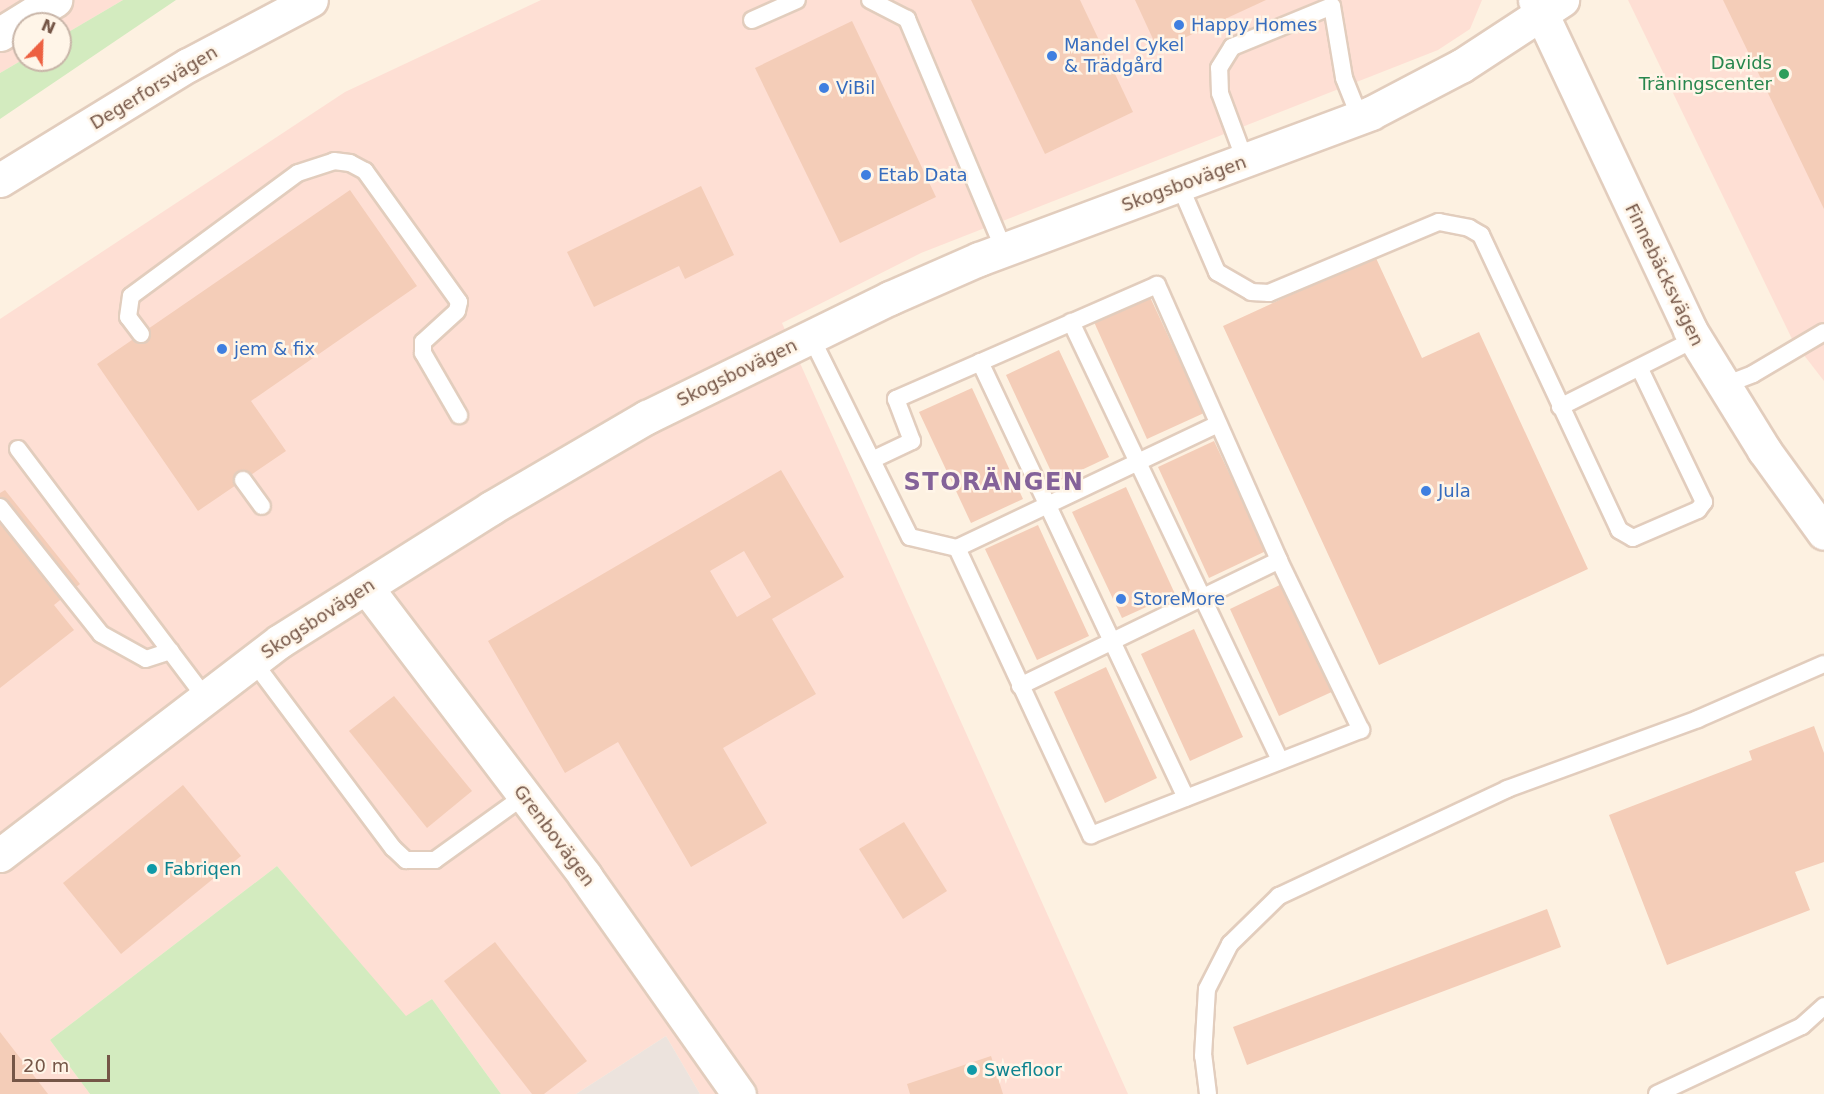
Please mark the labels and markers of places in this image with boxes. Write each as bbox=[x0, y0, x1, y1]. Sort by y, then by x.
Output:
place label: Happy Homes bbox=[1191, 14, 1317, 36]
marker: Happy Homes bbox=[1172, 18, 1186, 32]
place label: Mandel Cykel & Trädgård bbox=[1064, 35, 1184, 78]
marker: Mandel Cykel & Trädgård bbox=[1045, 49, 1059, 63]
place label: Davids Träningscenter bbox=[1639, 53, 1772, 96]
marker: Davids Träningscenter bbox=[1777, 67, 1791, 81]
place label: ViBil bbox=[836, 77, 875, 99]
marker: ViBil bbox=[817, 81, 831, 95]
place label: Etab Data bbox=[878, 164, 968, 186]
marker: Etab Data bbox=[859, 168, 873, 182]
place label: jem & fix bbox=[234, 338, 315, 360]
marker: jem & fix bbox=[215, 342, 229, 356]
place label: Jula bbox=[1438, 480, 1471, 502]
marker: Jula bbox=[1419, 484, 1433, 498]
place label: StoreMore bbox=[1133, 588, 1225, 610]
marker: StoreMore bbox=[1114, 592, 1128, 606]
place label: Fabriqen bbox=[164, 858, 241, 880]
marker: Fabriqen bbox=[145, 862, 159, 876]
place label: Swefloor bbox=[984, 1059, 1062, 1081]
marker: Swefloor bbox=[965, 1063, 979, 1077]

